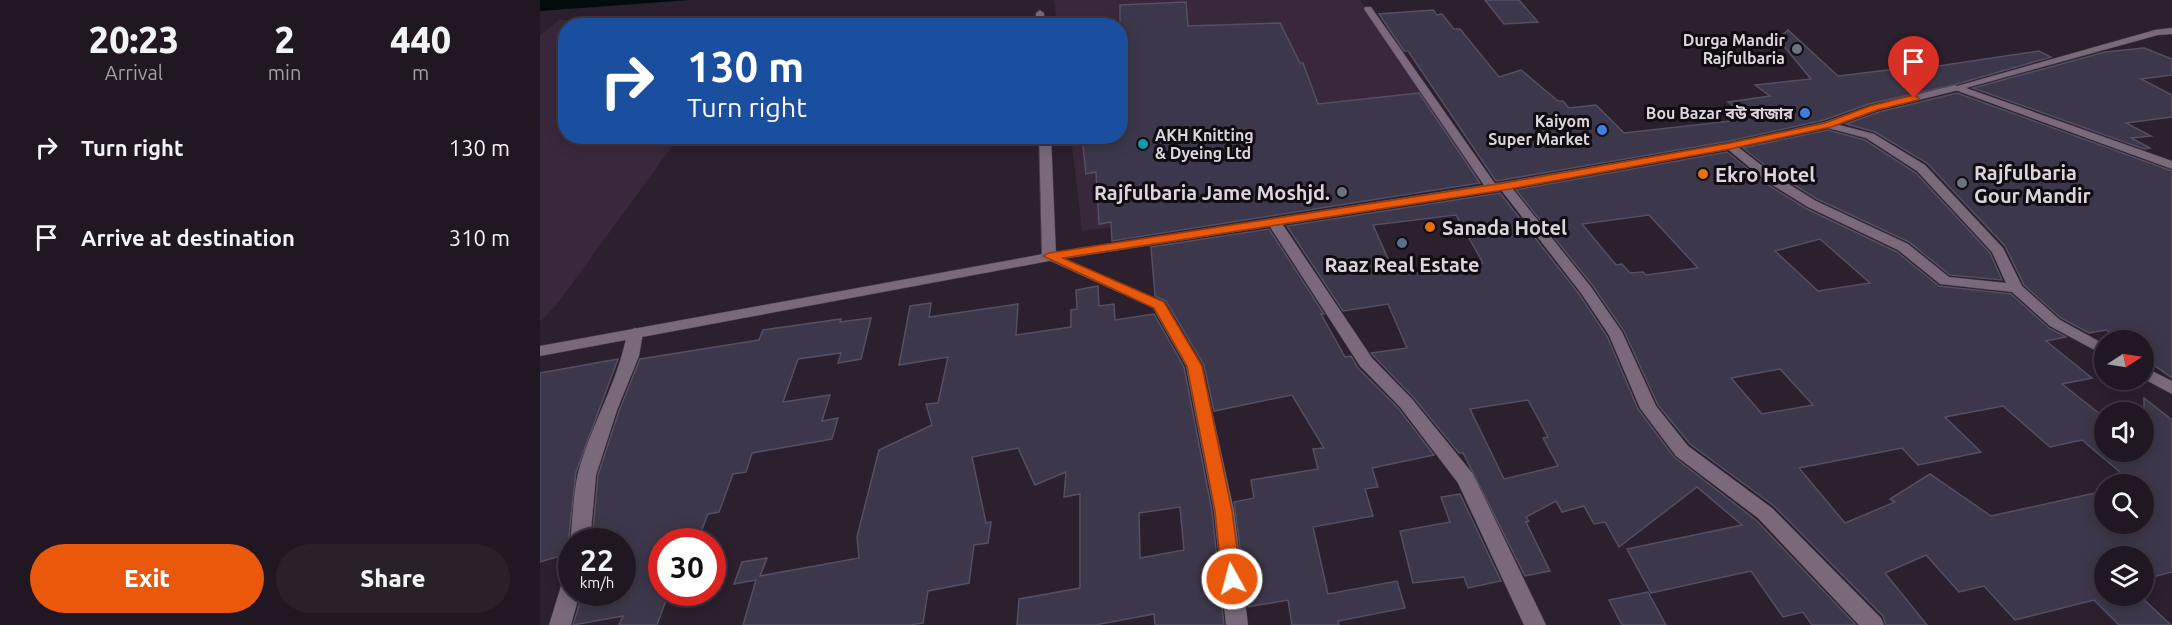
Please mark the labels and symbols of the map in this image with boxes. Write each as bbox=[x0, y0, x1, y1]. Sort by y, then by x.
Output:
place label: Durga Mandir Rajfulbaria bbox=[1683, 31, 1785, 67]
pin bbox=[1888, 36, 1939, 98]
marker: Durga Mandir Rajfulbaria bbox=[1790, 42, 1804, 56]
place label: Bou Bazar বউ বাজার bbox=[1646, 104, 1793, 122]
marker: Bou Bazar বউ বাজার bbox=[1798, 106, 1812, 120]
place label: Kaiyom Super Market bbox=[1488, 112, 1590, 148]
marker: Kaiyom Super Market bbox=[1595, 123, 1609, 137]
place label: AKH Knitting & Dyeing Ltd bbox=[1155, 126, 1254, 162]
marker: AKH Knitting & Dyeing Ltd bbox=[1136, 137, 1150, 151]
place label: Rajfulbaria Gour Mandir bbox=[1974, 161, 2091, 207]
place label: Ekro Hotel bbox=[1715, 163, 1815, 186]
marker: Ekro Hotel bbox=[1696, 167, 1710, 181]
marker: Rajfulbaria Gour Mandir bbox=[1955, 176, 1969, 190]
place label: Rajfulbaria Jame Moshjd. bbox=[1094, 181, 1330, 204]
marker: Rajfulbaria Jame Moshjd. bbox=[1335, 185, 1349, 199]
place label: Sanada Hotel bbox=[1442, 216, 1567, 239]
marker: Sanada Hotel bbox=[1423, 220, 1437, 234]
marker: Raaz Real Estate bbox=[1395, 236, 1409, 250]
place label: Raaz Real Estate bbox=[1324, 253, 1480, 276]
north arrow bbox=[2094, 330, 2154, 390]
speed limit sign: 30 bbox=[648, 528, 726, 606]
position arrow bbox=[1200, 547, 1264, 611]

